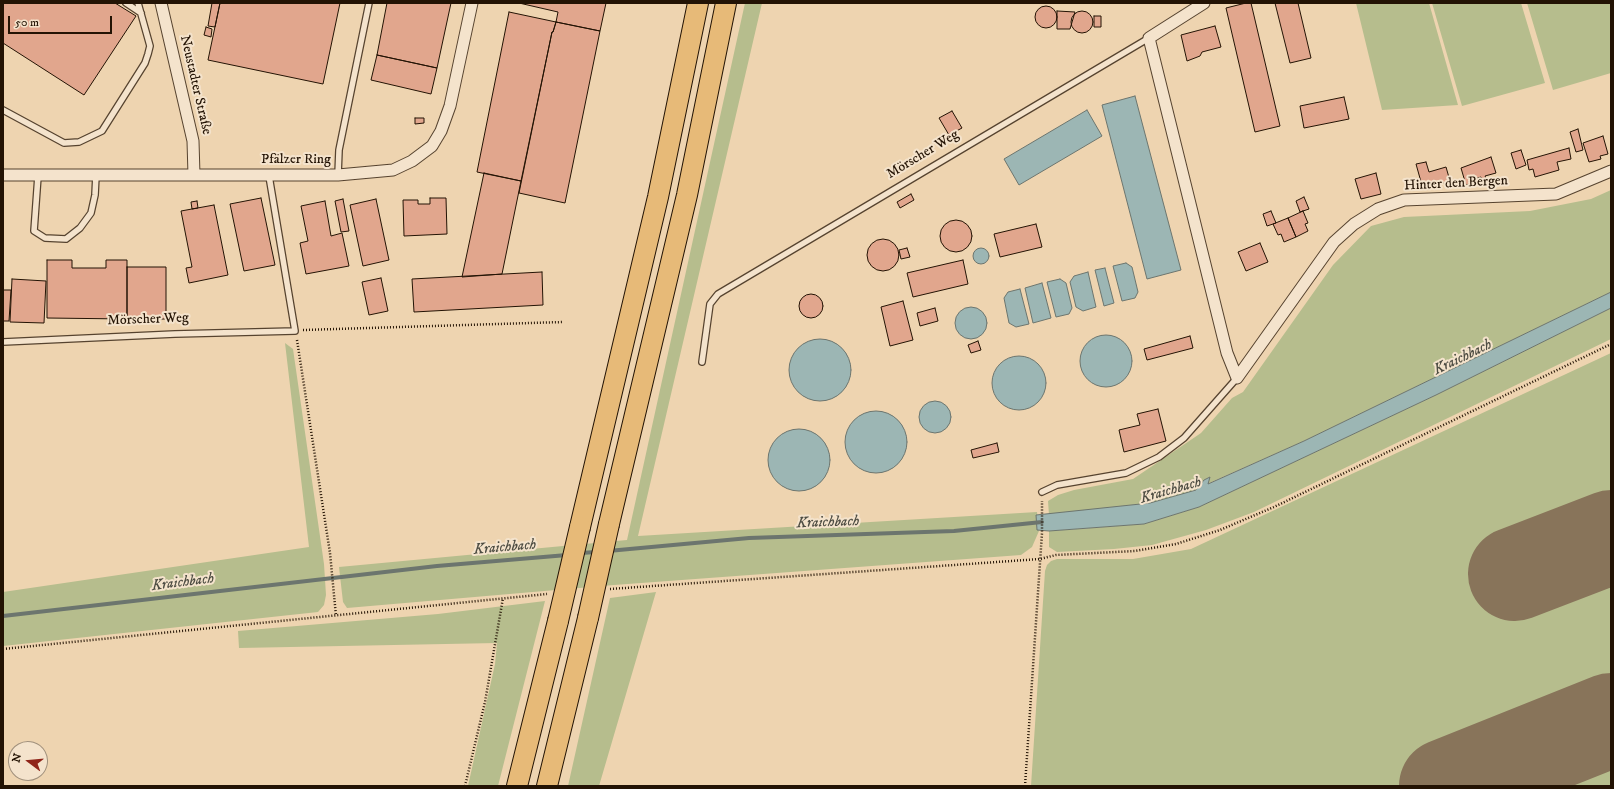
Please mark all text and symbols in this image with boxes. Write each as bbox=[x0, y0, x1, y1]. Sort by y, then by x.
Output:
scale bar bbox=[10, 8, 114, 34]
text: 50 m bbox=[15, 15, 39, 30]
street label: Neustadter Straße bbox=[175, 34, 215, 136]
street label: Mörscher Weg bbox=[884, 127, 962, 183]
street label: Pfälzer Ring bbox=[261, 152, 331, 168]
street label: Hinter den Bergen bbox=[1404, 173, 1508, 195]
street label: Mörscher Weg bbox=[107, 310, 189, 330]
water label: Kraichbach bbox=[1431, 336, 1495, 380]
water label: Kraichbach bbox=[1138, 474, 1204, 508]
water label: Kraichbach bbox=[796, 513, 860, 533]
water label: Kraichbach bbox=[473, 536, 537, 560]
water label: Kraichbach bbox=[151, 570, 215, 596]
north arrow bbox=[8, 741, 48, 781]
text: N bbox=[9, 752, 25, 764]

